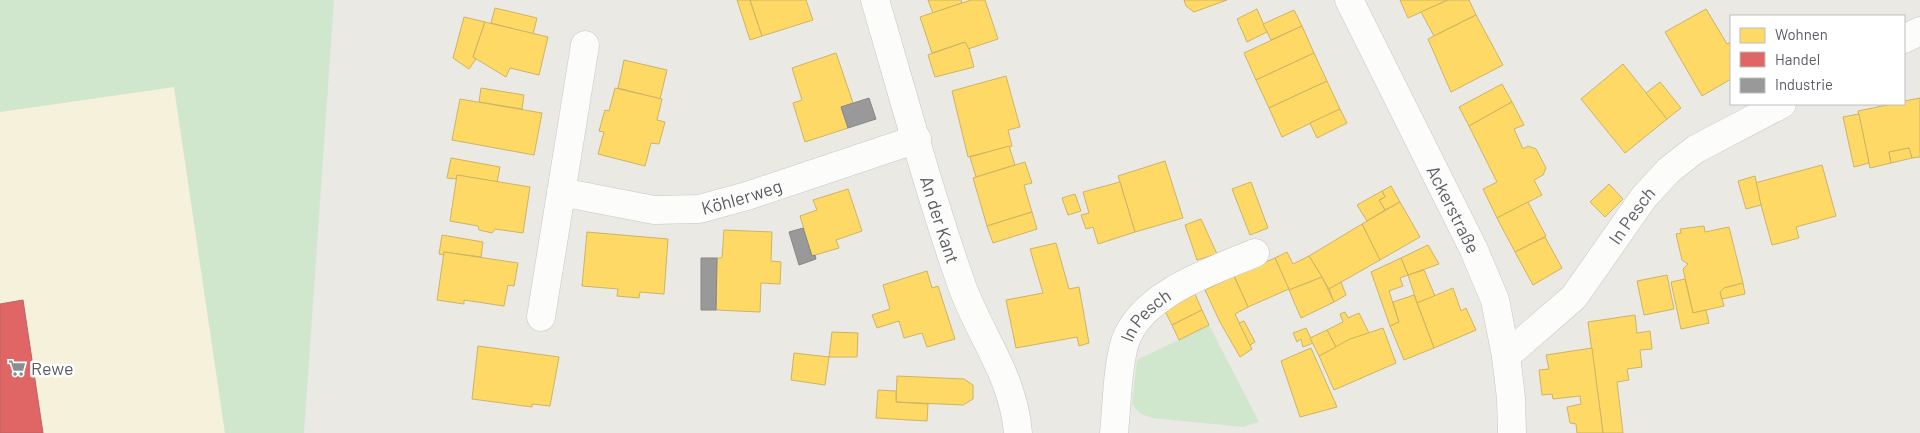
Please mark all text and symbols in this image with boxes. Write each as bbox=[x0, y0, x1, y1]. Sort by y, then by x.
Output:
legend bbox=[1730, 15, 1905, 105]
text: Wohnen bbox=[1775, 25, 1828, 43]
text: Handel bbox=[1775, 50, 1820, 68]
text: Industrie bbox=[1775, 75, 1833, 93]
street label: Ackerstraße bbox=[1422, 162, 1485, 257]
street label: An der Kant bbox=[916, 173, 964, 266]
street label: Köhlerweg bbox=[699, 174, 785, 219]
street label: In Pesch bbox=[1604, 182, 1659, 248]
street label: In Pesch bbox=[1115, 284, 1175, 345]
place label: Rewe bbox=[31, 357, 74, 379]
supermarket icon: Rewe bbox=[7, 358, 27, 378]

